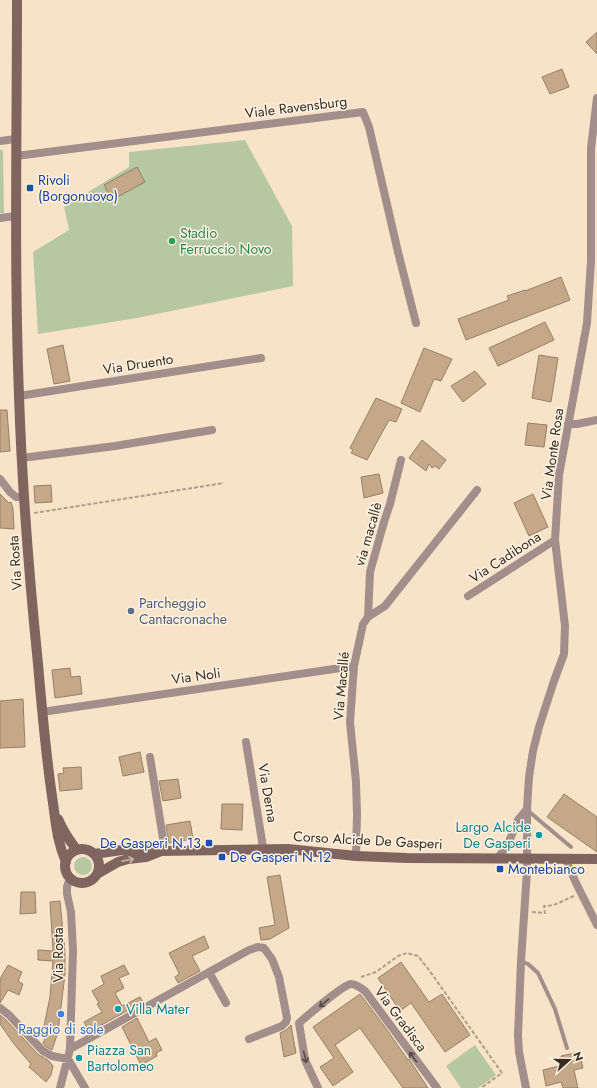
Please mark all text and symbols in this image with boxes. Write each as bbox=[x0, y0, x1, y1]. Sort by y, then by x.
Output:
street label: Viale Ravensburg bbox=[244, 91, 348, 123]
place label: Rivoli (Borgonuovo) bbox=[38, 170, 118, 206]
marker: Rivoli (Borgonuovo) bbox=[25, 183, 35, 193]
place label: Stadio Ferruccio Novo bbox=[180, 223, 272, 259]
marker: Stadio Ferruccio Novo bbox=[167, 236, 177, 246]
street label: Via Druento bbox=[101, 349, 175, 379]
street label: Via Monte Rosa bbox=[536, 407, 568, 501]
street label: via macallè bbox=[349, 500, 387, 568]
street label: Via Cadibona bbox=[465, 526, 545, 588]
street label: Via Rosta bbox=[3, 535, 27, 591]
place label: Parcheggio Cantacronache bbox=[139, 593, 227, 629]
marker: Parcheggio Cantacronache bbox=[126, 606, 136, 616]
street label: Via Macallé bbox=[328, 651, 354, 721]
street label: Via Noli bbox=[170, 663, 222, 689]
street label: Via Derna bbox=[253, 762, 283, 824]
place label: Largo Alcide De Gasperi bbox=[456, 817, 531, 853]
street label: Corso Alcide De Gasperi bbox=[293, 826, 443, 854]
marker: Largo Alcide De Gasperi bbox=[534, 830, 544, 840]
place label: De Gasperi N.13 bbox=[100, 833, 201, 853]
marker: De Gasperi N.13 bbox=[204, 838, 214, 848]
place label: De Gasperi N.12 bbox=[230, 847, 331, 867]
marker: De Gasperi N.12 bbox=[217, 852, 227, 862]
one-way arrow bbox=[121, 855, 134, 863]
place label: Montebianco bbox=[508, 859, 585, 879]
marker: Montebianco bbox=[495, 864, 505, 874]
street label: Via Rosta bbox=[48, 927, 68, 983]
street label: Via Gradisca bbox=[370, 982, 432, 1056]
one-way arrow bbox=[319, 998, 330, 1007]
place label: Villa Mater bbox=[126, 999, 190, 1019]
marker: Villa Mater bbox=[113, 1004, 123, 1014]
marker: Raggio di sole bbox=[56, 1009, 66, 1019]
place label: Raggio di sole bbox=[18, 1019, 104, 1039]
place label: Piazza San Bartolomeo bbox=[87, 1040, 154, 1076]
north arrow bbox=[549, 1040, 589, 1080]
text: N bbox=[569, 1049, 587, 1063]
one-way arrow bbox=[301, 1050, 309, 1063]
one-way arrow bbox=[409, 1051, 418, 1062]
marker: Piazza San Bartolomeo bbox=[74, 1053, 84, 1063]

